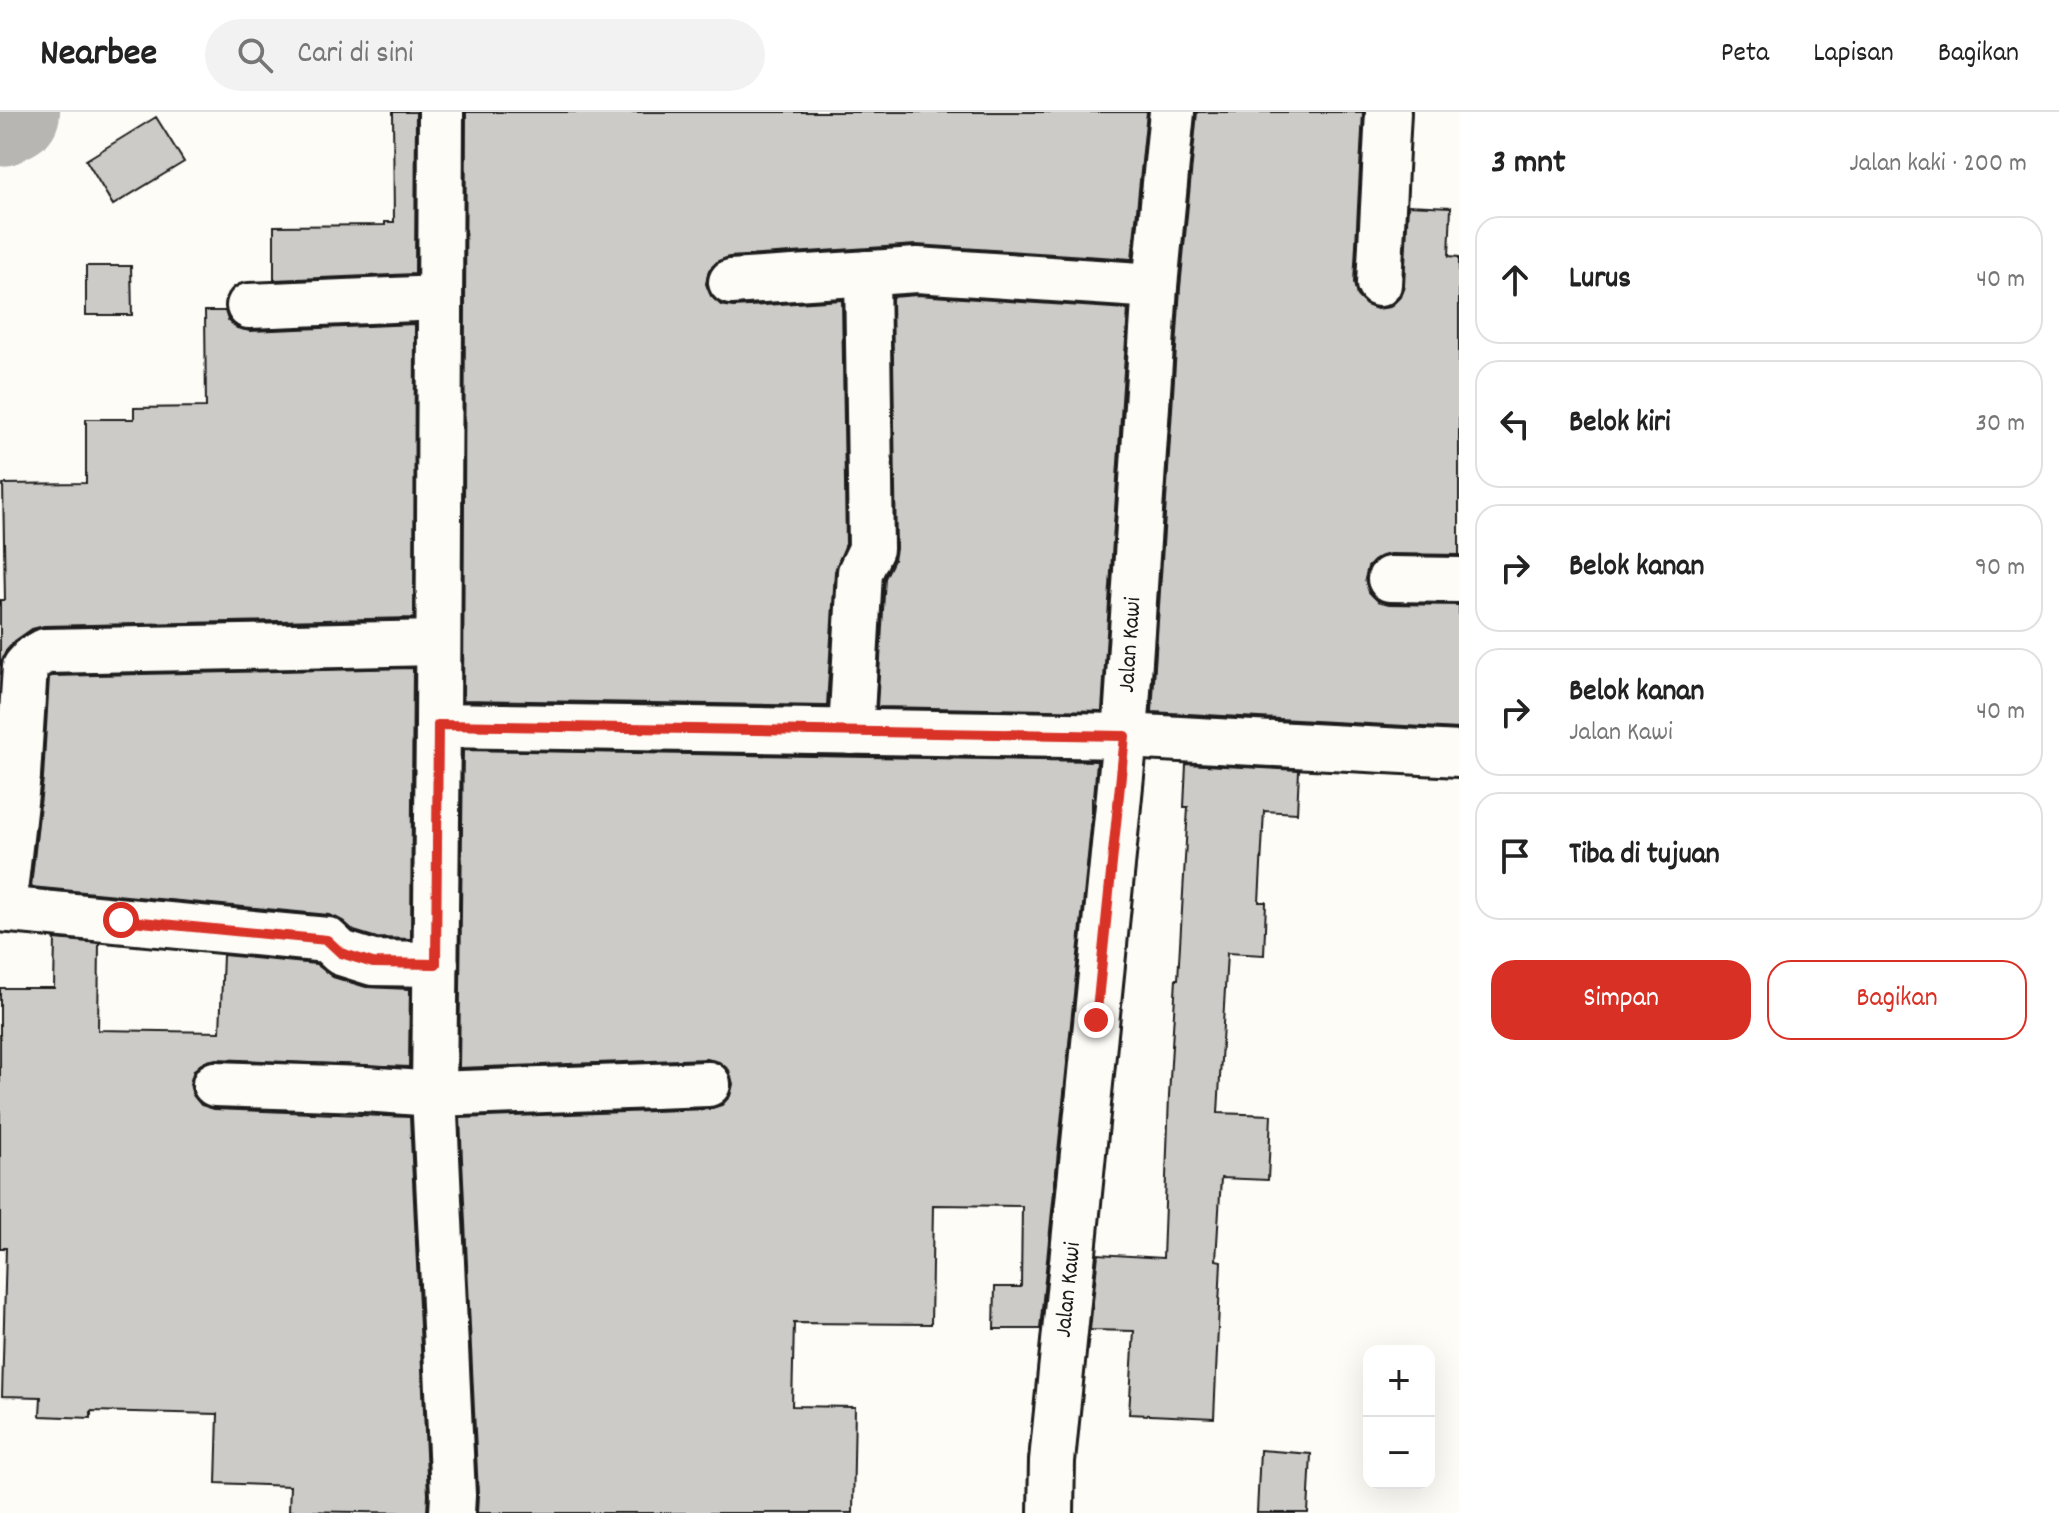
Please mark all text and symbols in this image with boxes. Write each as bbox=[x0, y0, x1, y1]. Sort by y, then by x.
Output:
search box bbox=[205, 19, 765, 91]
text: Nearbee bbox=[40, 28, 157, 83]
icon: search bbox=[233, 33, 277, 77]
text: Cari di sini bbox=[297, 34, 414, 77]
text: Peta bbox=[1721, 35, 1769, 75]
text: Lapisan bbox=[1813, 35, 1894, 75]
text: Bagikan bbox=[1938, 35, 2019, 75]
text: 3 mnt bbox=[1491, 140, 1566, 189]
text: Jalan kaki · 200 m bbox=[1849, 146, 2027, 183]
icon: ahead bbox=[1493, 258, 1537, 302]
text: Lurus bbox=[1569, 259, 1631, 302]
text: 40 m bbox=[1976, 262, 2025, 299]
icon: left bbox=[1493, 402, 1537, 446]
text: Belok kiri bbox=[1569, 403, 1671, 446]
text: 30 m bbox=[1975, 406, 2025, 443]
icon: right bbox=[1493, 546, 1537, 590]
text: Belok kanan bbox=[1569, 547, 1704, 590]
text: 90 m bbox=[1975, 550, 2025, 587]
street label: Jalan Kawi bbox=[1111, 596, 1151, 694]
text: Belok kanan bbox=[1569, 672, 1704, 715]
icon: right bbox=[1493, 690, 1537, 734]
text: 40 m bbox=[1976, 694, 2025, 731]
text: Jalan Kawi bbox=[1569, 715, 1673, 752]
icon: arrive bbox=[1493, 834, 1537, 878]
text: Tiba di tujuan bbox=[1569, 835, 1720, 878]
route start bbox=[103, 902, 139, 938]
button: Simpan bbox=[1491, 960, 1751, 1040]
button: Bagikan bbox=[1767, 960, 2027, 1040]
route end bbox=[1078, 1002, 1114, 1038]
street label: Jalan Kawi bbox=[1048, 1240, 1091, 1339]
map controls bbox=[1363, 1345, 1435, 1489]
button: + bbox=[1363, 1345, 1435, 1417]
button: − bbox=[1363, 1417, 1435, 1489]

